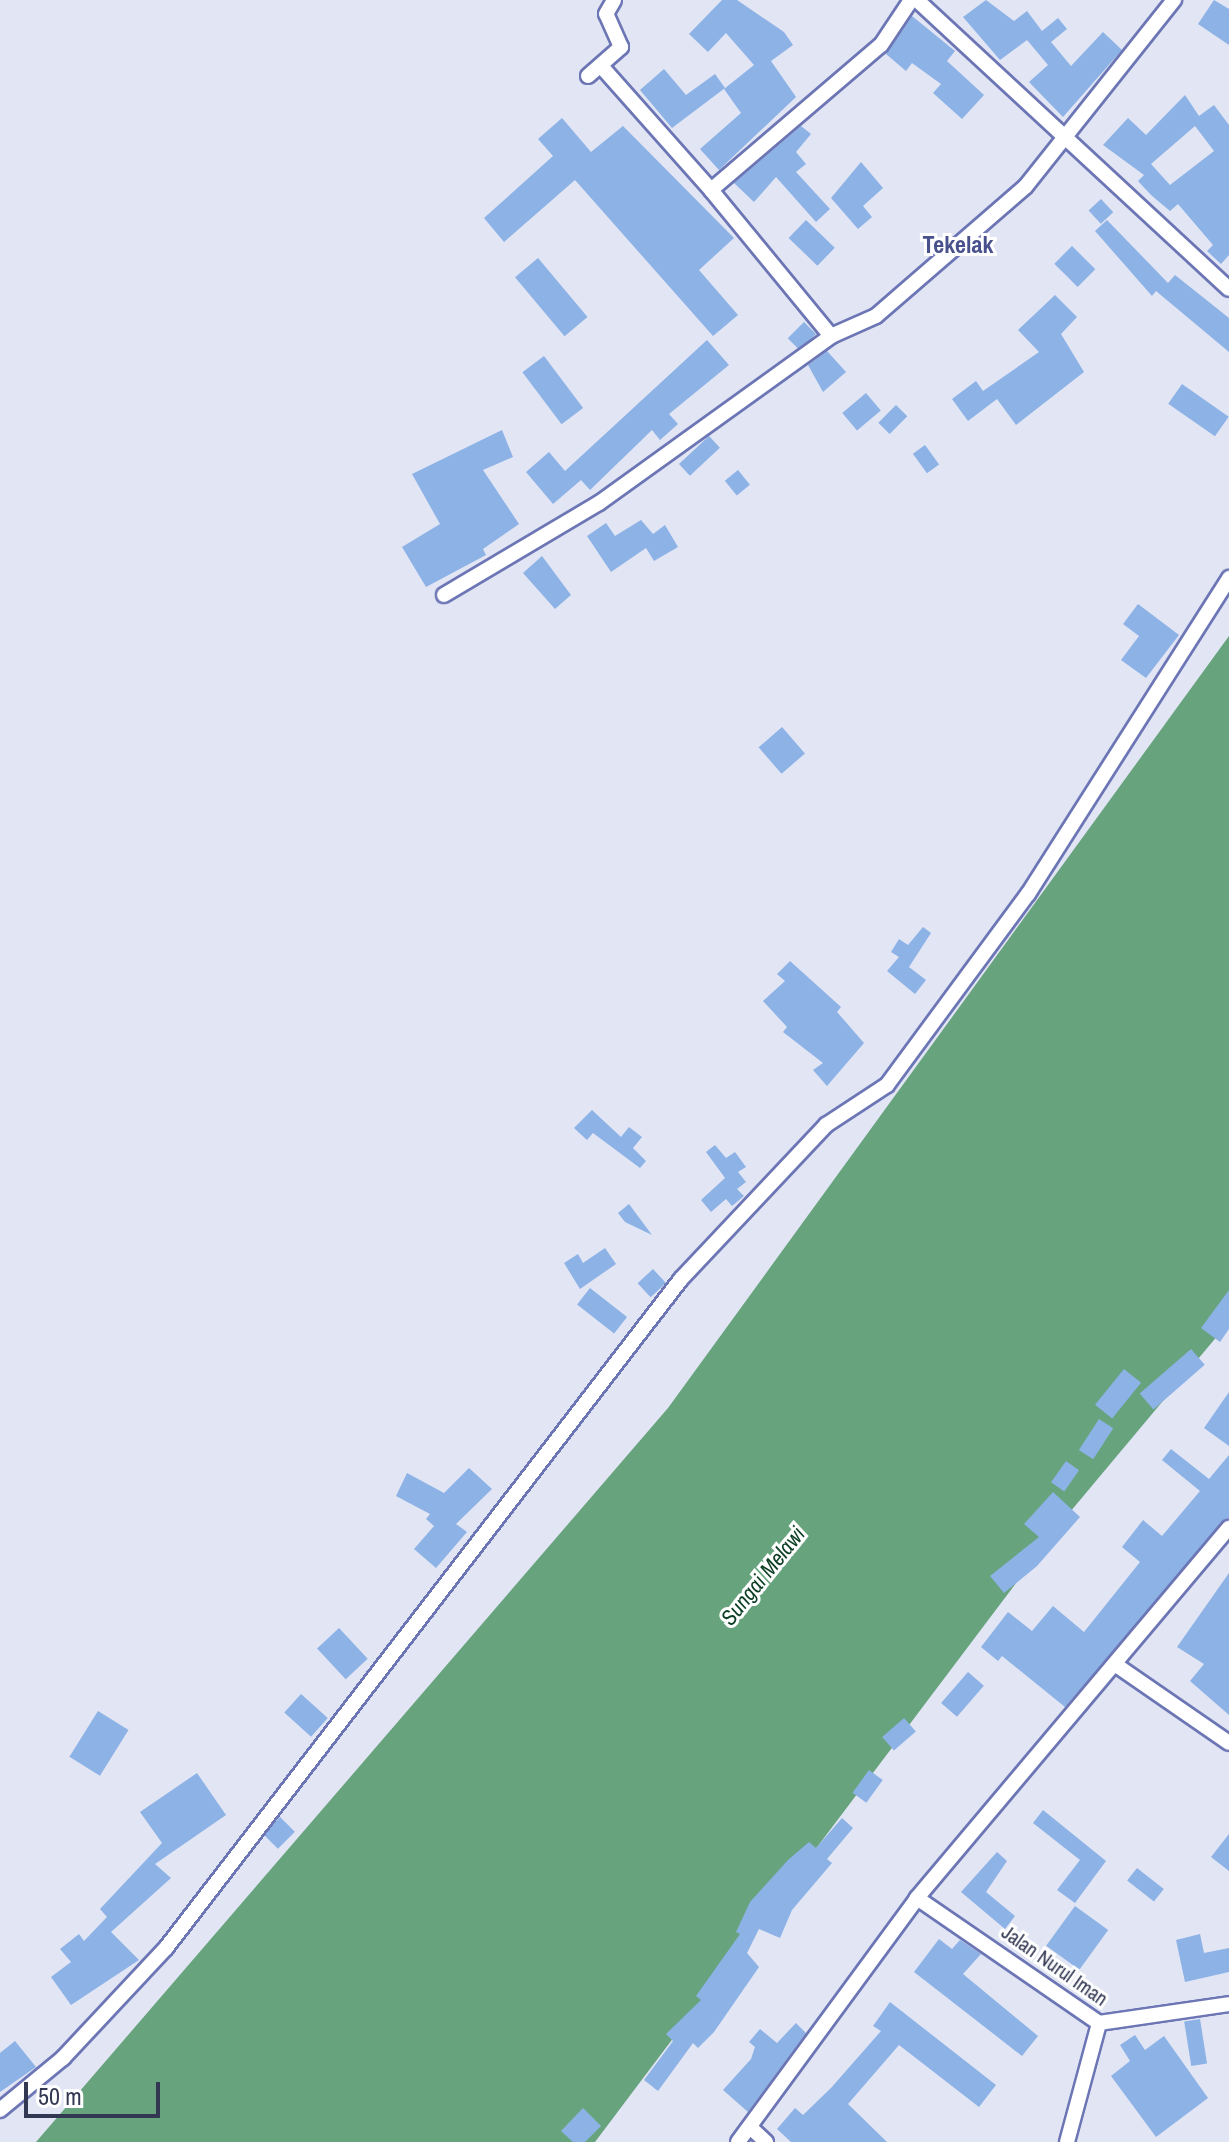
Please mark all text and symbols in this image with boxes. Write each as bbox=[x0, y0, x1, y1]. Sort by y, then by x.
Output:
district label: Tekelak bbox=[923, 231, 993, 259]
water label: Sungai Melawi bbox=[715, 1521, 811, 1631]
street label: Jalan Nurul Iman bbox=[997, 1920, 1113, 2010]
scale bar bbox=[28, 2066, 164, 2116]
text: 50 m bbox=[38, 2080, 82, 2112]

